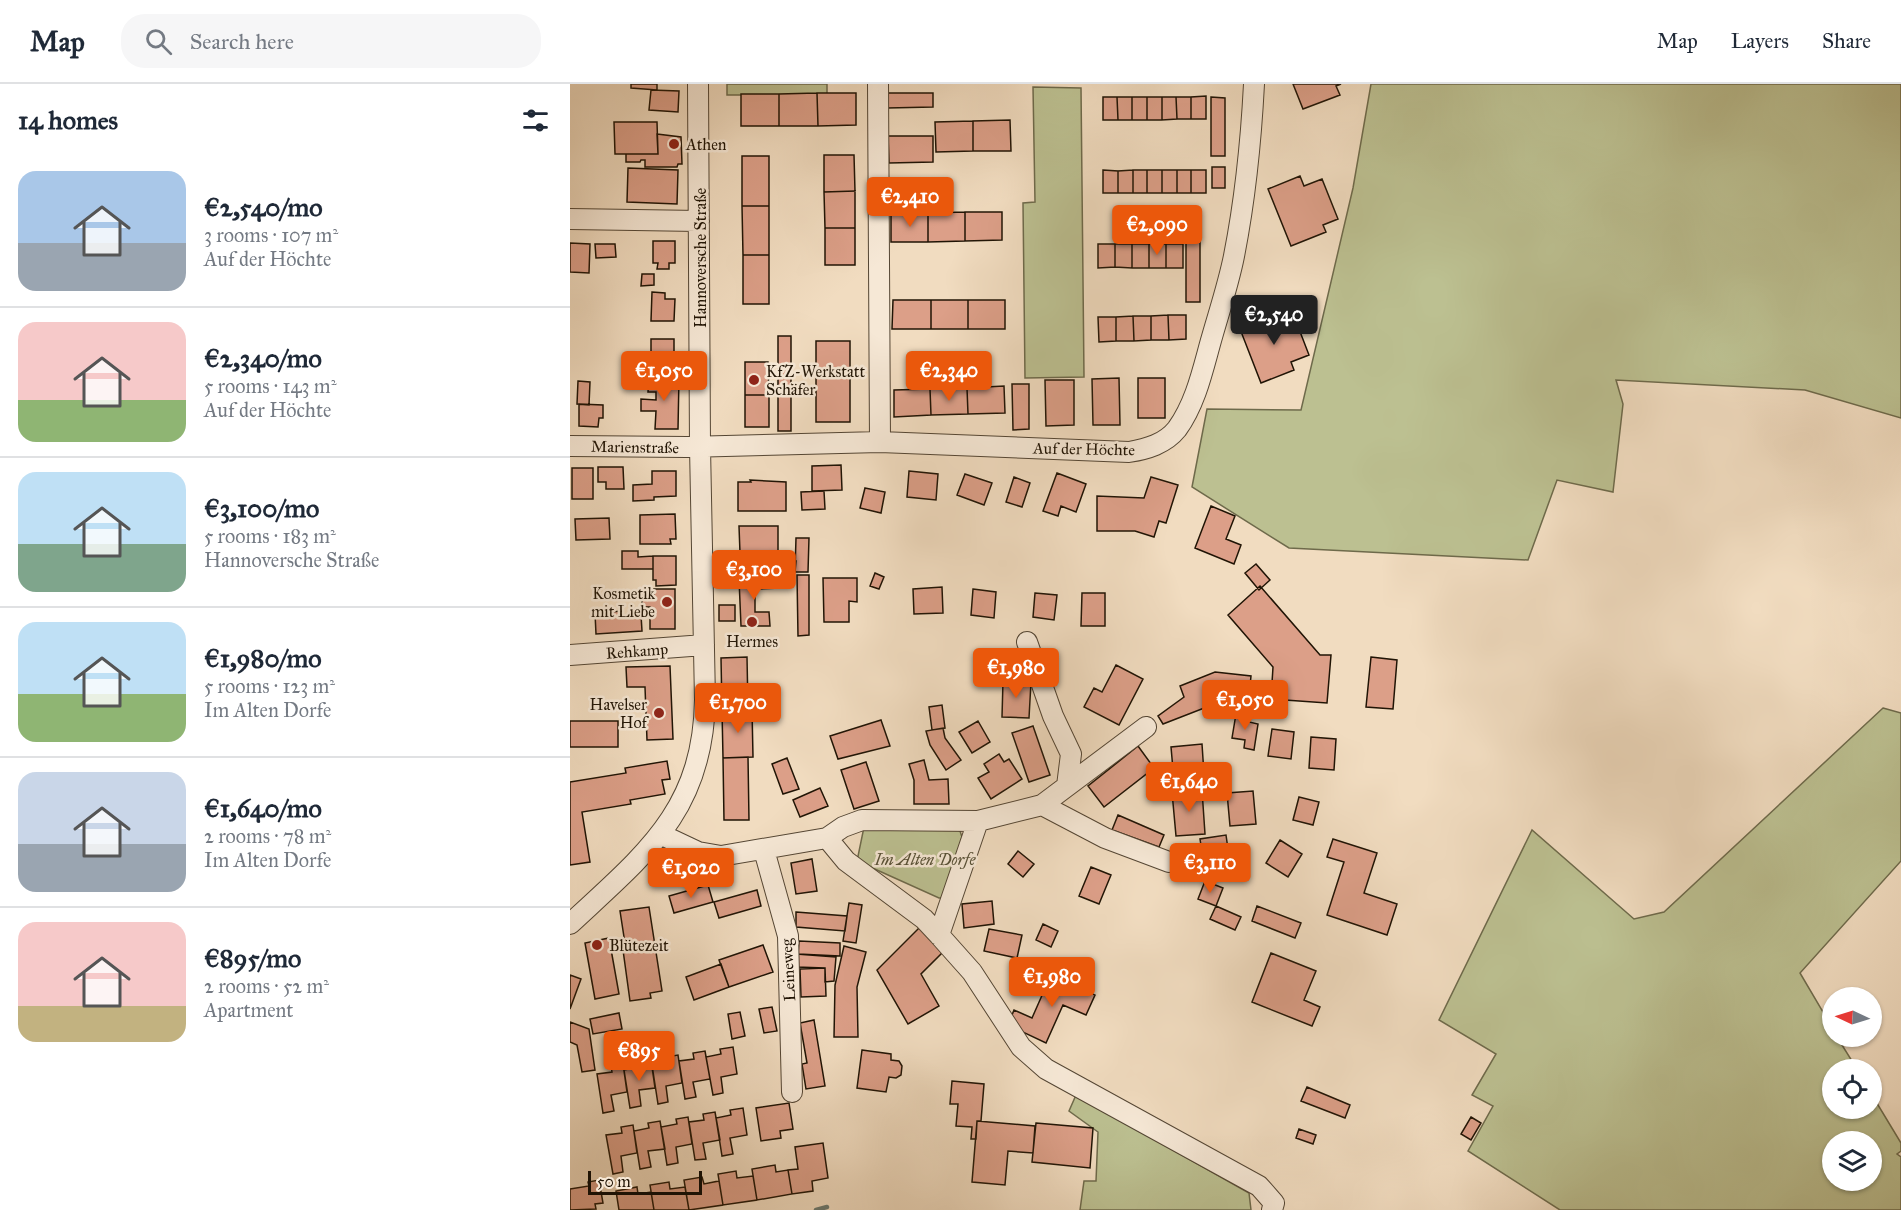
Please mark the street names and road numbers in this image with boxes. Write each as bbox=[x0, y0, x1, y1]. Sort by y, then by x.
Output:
street label: Hannoversche Straße bbox=[691, 188, 710, 328]
street label: Marienstraße bbox=[591, 437, 680, 457]
street label: Auf der Höchte bbox=[1032, 439, 1135, 459]
street label: Rehkamp bbox=[605, 639, 669, 663]
street label: Leineweg bbox=[777, 938, 800, 1002]

